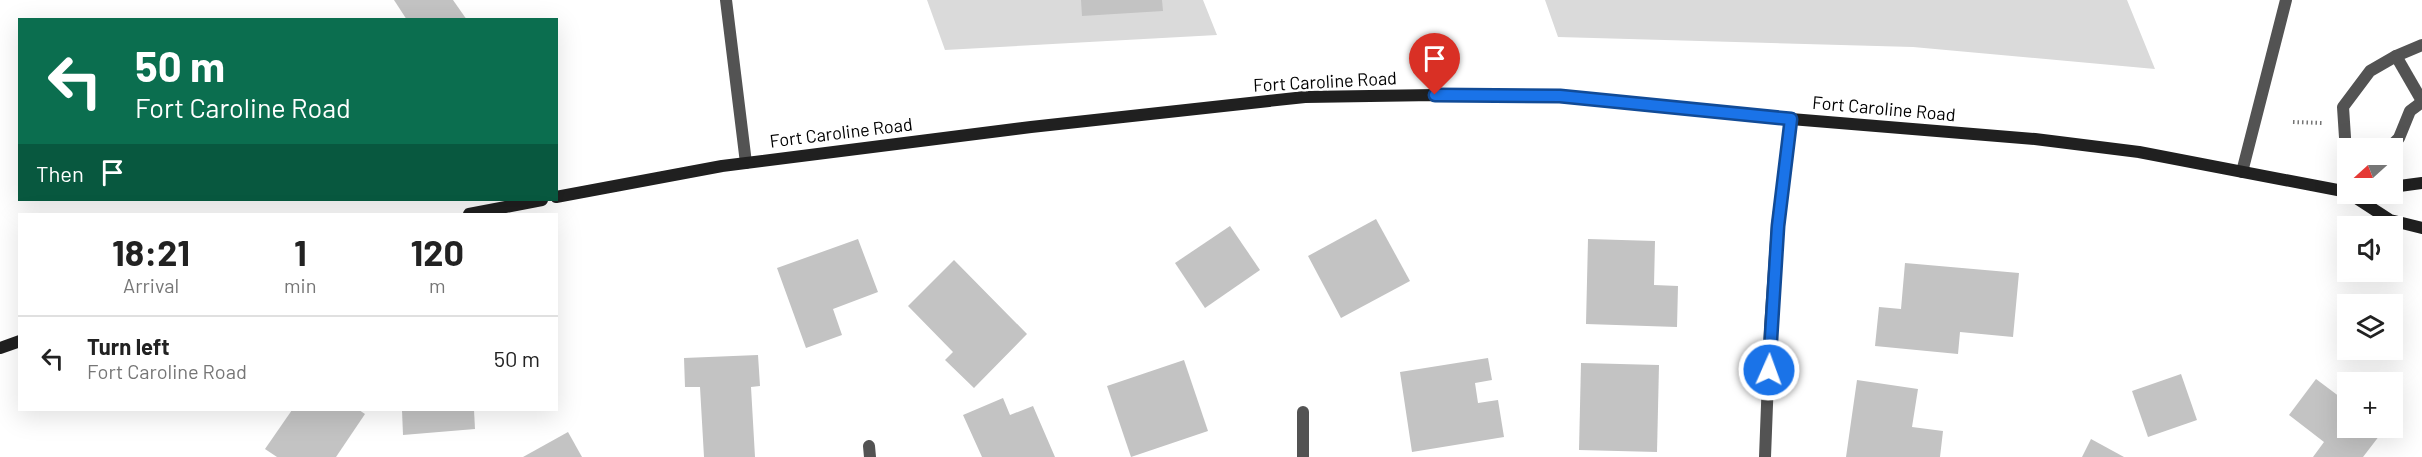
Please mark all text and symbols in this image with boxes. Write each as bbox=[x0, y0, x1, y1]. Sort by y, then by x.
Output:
pin bbox=[1409, 33, 1460, 95]
text: 50 m bbox=[135, 40, 225, 90]
icon: left bbox=[36, 42, 114, 120]
icon: arrive bbox=[1418, 42, 1451, 75]
street label: Fort Caroline Road bbox=[1253, 66, 1397, 96]
text: Fort Caroline Road bbox=[135, 91, 351, 123]
street label: Fort Caroline Road bbox=[1811, 91, 1957, 125]
street label: Fort Caroline Road bbox=[768, 112, 914, 152]
north arrow bbox=[2337, 138, 2403, 204]
map controls bbox=[2337, 138, 2403, 438]
icon: arrive bbox=[96, 156, 129, 189]
text: Then bbox=[36, 160, 84, 186]
button: sound bbox=[2337, 216, 2403, 282]
text: 18:21 bbox=[112, 230, 190, 273]
text: 1 bbox=[294, 230, 307, 273]
text: 120 bbox=[411, 230, 464, 273]
text: Arrival bbox=[123, 273, 179, 297]
text: min bbox=[284, 273, 317, 297]
text: m bbox=[429, 273, 446, 297]
button: layers bbox=[2337, 294, 2403, 360]
text: Turn left bbox=[87, 333, 170, 359]
position arrow bbox=[1737, 338, 1801, 402]
icon: left bbox=[36, 342, 69, 375]
text: 50 m bbox=[494, 345, 540, 371]
text: Fort Caroline Road bbox=[87, 359, 247, 383]
button: + bbox=[2337, 372, 2403, 438]

